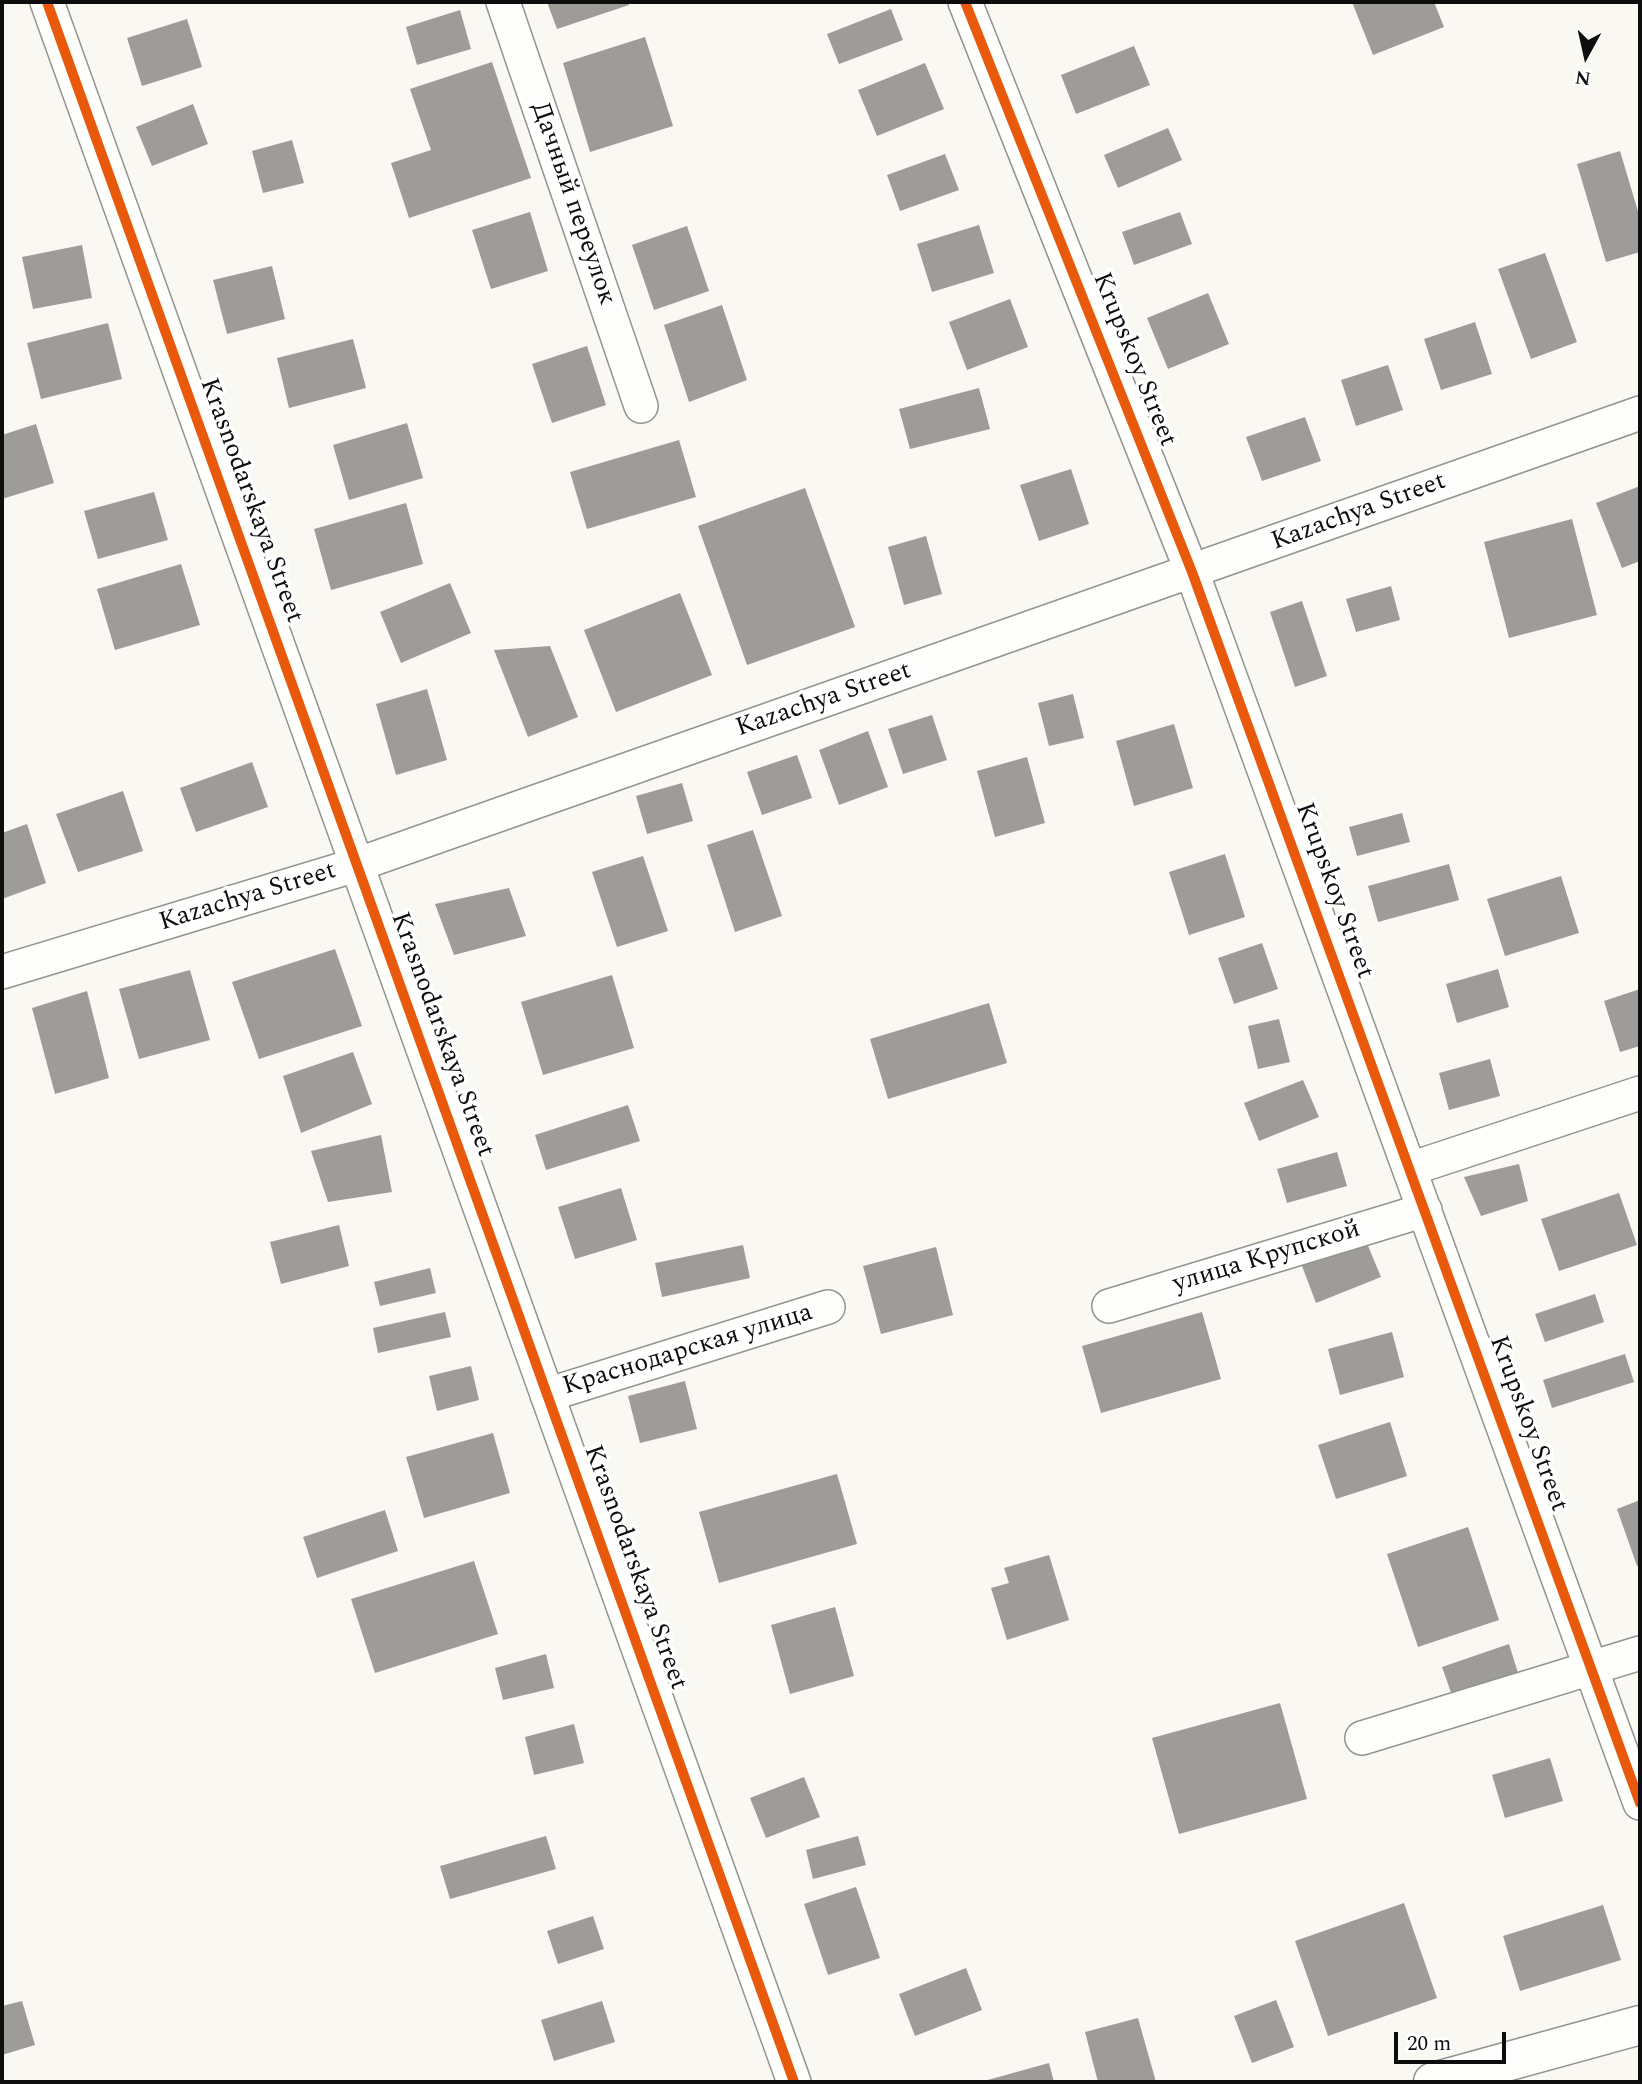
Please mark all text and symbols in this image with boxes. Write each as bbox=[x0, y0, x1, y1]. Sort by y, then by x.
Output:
north arrow bbox=[1551, 21, 1621, 91]
text: N bbox=[1573, 62, 1593, 93]
street label: Дачный переулок bbox=[523, 98, 621, 310]
street label: Krupskoy Street bbox=[1084, 268, 1182, 452]
street label: Krasnodarskaya Street bbox=[191, 374, 309, 628]
street label: Kazachya Street bbox=[1268, 467, 1450, 559]
street label: Kazachya Street bbox=[732, 656, 916, 746]
street label: Krupskoy Street bbox=[1287, 799, 1379, 983]
street label: Kazachya Street bbox=[156, 856, 340, 940]
street label: Krasnodarskaya Street bbox=[382, 908, 500, 1162]
street label: улица Крупской bbox=[1170, 1215, 1364, 1301]
street label: Краснодарская улица bbox=[559, 1298, 817, 1404]
street label: Krupskoy Street bbox=[1481, 1332, 1573, 1516]
street label: Krasnodarskaya Street bbox=[575, 1441, 693, 1695]
scale bar bbox=[1397, 2018, 1509, 2062]
text: 20 m bbox=[1407, 2028, 1451, 2060]

